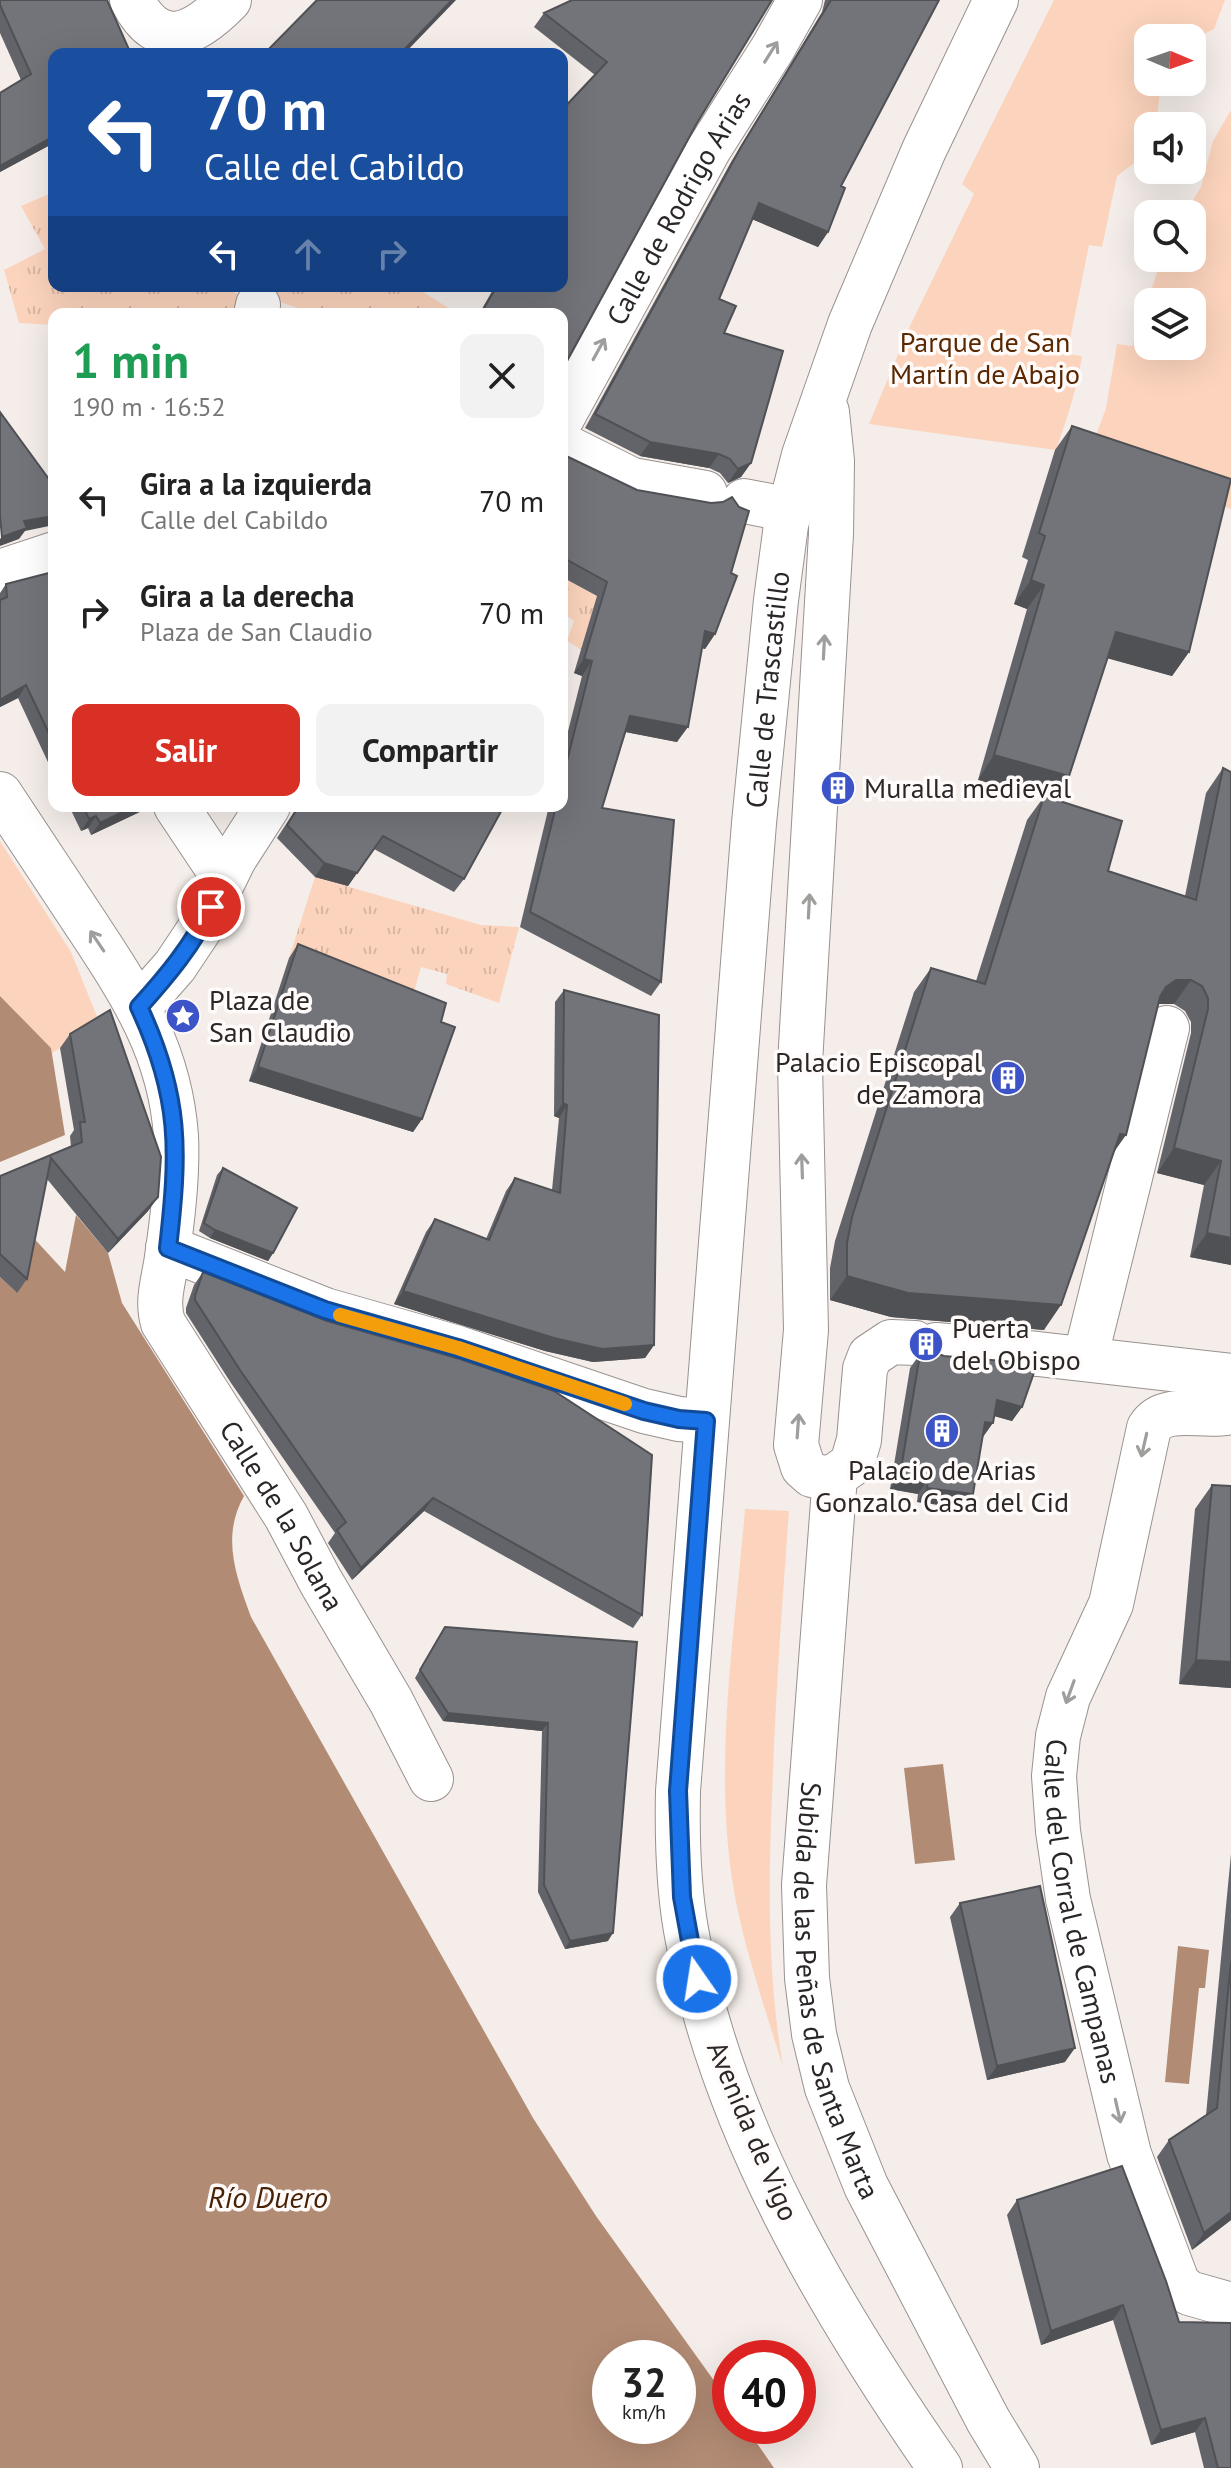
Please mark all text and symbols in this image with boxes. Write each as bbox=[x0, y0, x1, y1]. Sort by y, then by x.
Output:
north arrow bbox=[1134, 24, 1206, 96]
map controls bbox=[1134, 24, 1206, 360]
one-way arrow bbox=[764, 41, 780, 64]
text: 70 m bbox=[204, 73, 327, 145]
icon: left bbox=[72, 80, 176, 184]
street label: Calle de Rodrigo Arias bbox=[597, 84, 759, 331]
button: sound bbox=[1134, 112, 1206, 184]
text: Calle del Cabildo bbox=[204, 143, 465, 190]
button: search bbox=[1134, 200, 1206, 272]
icon: left bbox=[202, 232, 246, 276]
icon: ahead bbox=[286, 232, 330, 276]
icon: right bbox=[370, 232, 414, 276]
button: layers bbox=[1134, 288, 1206, 360]
park label: Parque de San Martín de Abajo bbox=[890, 323, 1080, 392]
text: 1 min bbox=[72, 329, 189, 391]
button: close bbox=[460, 334, 544, 418]
one-way arrow bbox=[592, 338, 607, 362]
text: 190 m · 16:52 bbox=[72, 390, 226, 423]
text: Gira a la izquierda bbox=[140, 464, 372, 503]
icon: left bbox=[72, 478, 116, 522]
text: 70 m bbox=[479, 481, 544, 520]
text: Calle del Cabildo bbox=[140, 503, 328, 536]
street label: Calle de Trascastillo bbox=[737, 569, 798, 810]
text: Gira a la derecha bbox=[140, 576, 354, 615]
icon: right bbox=[72, 590, 116, 634]
text: 70 m bbox=[479, 593, 544, 632]
text: Plaza de San Claudio bbox=[140, 615, 373, 648]
one-way arrow bbox=[817, 634, 832, 661]
button: Salir bbox=[72, 704, 300, 796]
button: Compartir bbox=[316, 704, 544, 796]
building icon: Muralla medieval bbox=[819, 769, 857, 807]
place label: Muralla medieval bbox=[864, 769, 1071, 806]
pin bbox=[177, 873, 245, 941]
icon: arrive bbox=[189, 885, 233, 929]
one-way arrow bbox=[802, 893, 817, 920]
one-way arrow bbox=[89, 930, 105, 952]
place label: Plaza de San Claudio bbox=[209, 981, 351, 1050]
place icon: Plaza de San Claudio bbox=[164, 997, 202, 1035]
place label: Palacio Episcopal de Zamora bbox=[775, 1043, 982, 1112]
building icon: Palacio Episcopal de Zamora bbox=[989, 1059, 1027, 1097]
one-way arrow bbox=[794, 1153, 809, 1180]
place label: Puerta del Obispo bbox=[952, 1309, 1081, 1378]
building icon: Puerta del Obispo bbox=[907, 1325, 945, 1363]
building icon: Palacio de Arias Gonzalo. Casa del Cid bbox=[923, 1412, 961, 1450]
street label: Calle de la Solana bbox=[212, 1413, 353, 1617]
one-way arrow bbox=[791, 1413, 806, 1439]
one-way arrow bbox=[1136, 1431, 1151, 1457]
place label: Palacio de Arias Gonzalo. Casa del Cid bbox=[815, 1451, 1069, 1520]
one-way arrow bbox=[1062, 1679, 1077, 1704]
street label: Calle del Corral de Campanas bbox=[1036, 1737, 1130, 2087]
street label: Subida de las Peñas de Santa Marta bbox=[786, 1781, 889, 2205]
position arrow bbox=[655, 1937, 739, 2021]
street label: Avenida de Vigo bbox=[699, 2035, 808, 2226]
one-way arrow bbox=[1112, 2098, 1127, 2124]
water label: Río Duero bbox=[208, 2177, 328, 2216]
speed limit sign: 40 bbox=[712, 2340, 816, 2444]
text: 32 bbox=[621, 2356, 667, 2408]
text: km/h bbox=[622, 2399, 666, 2425]

